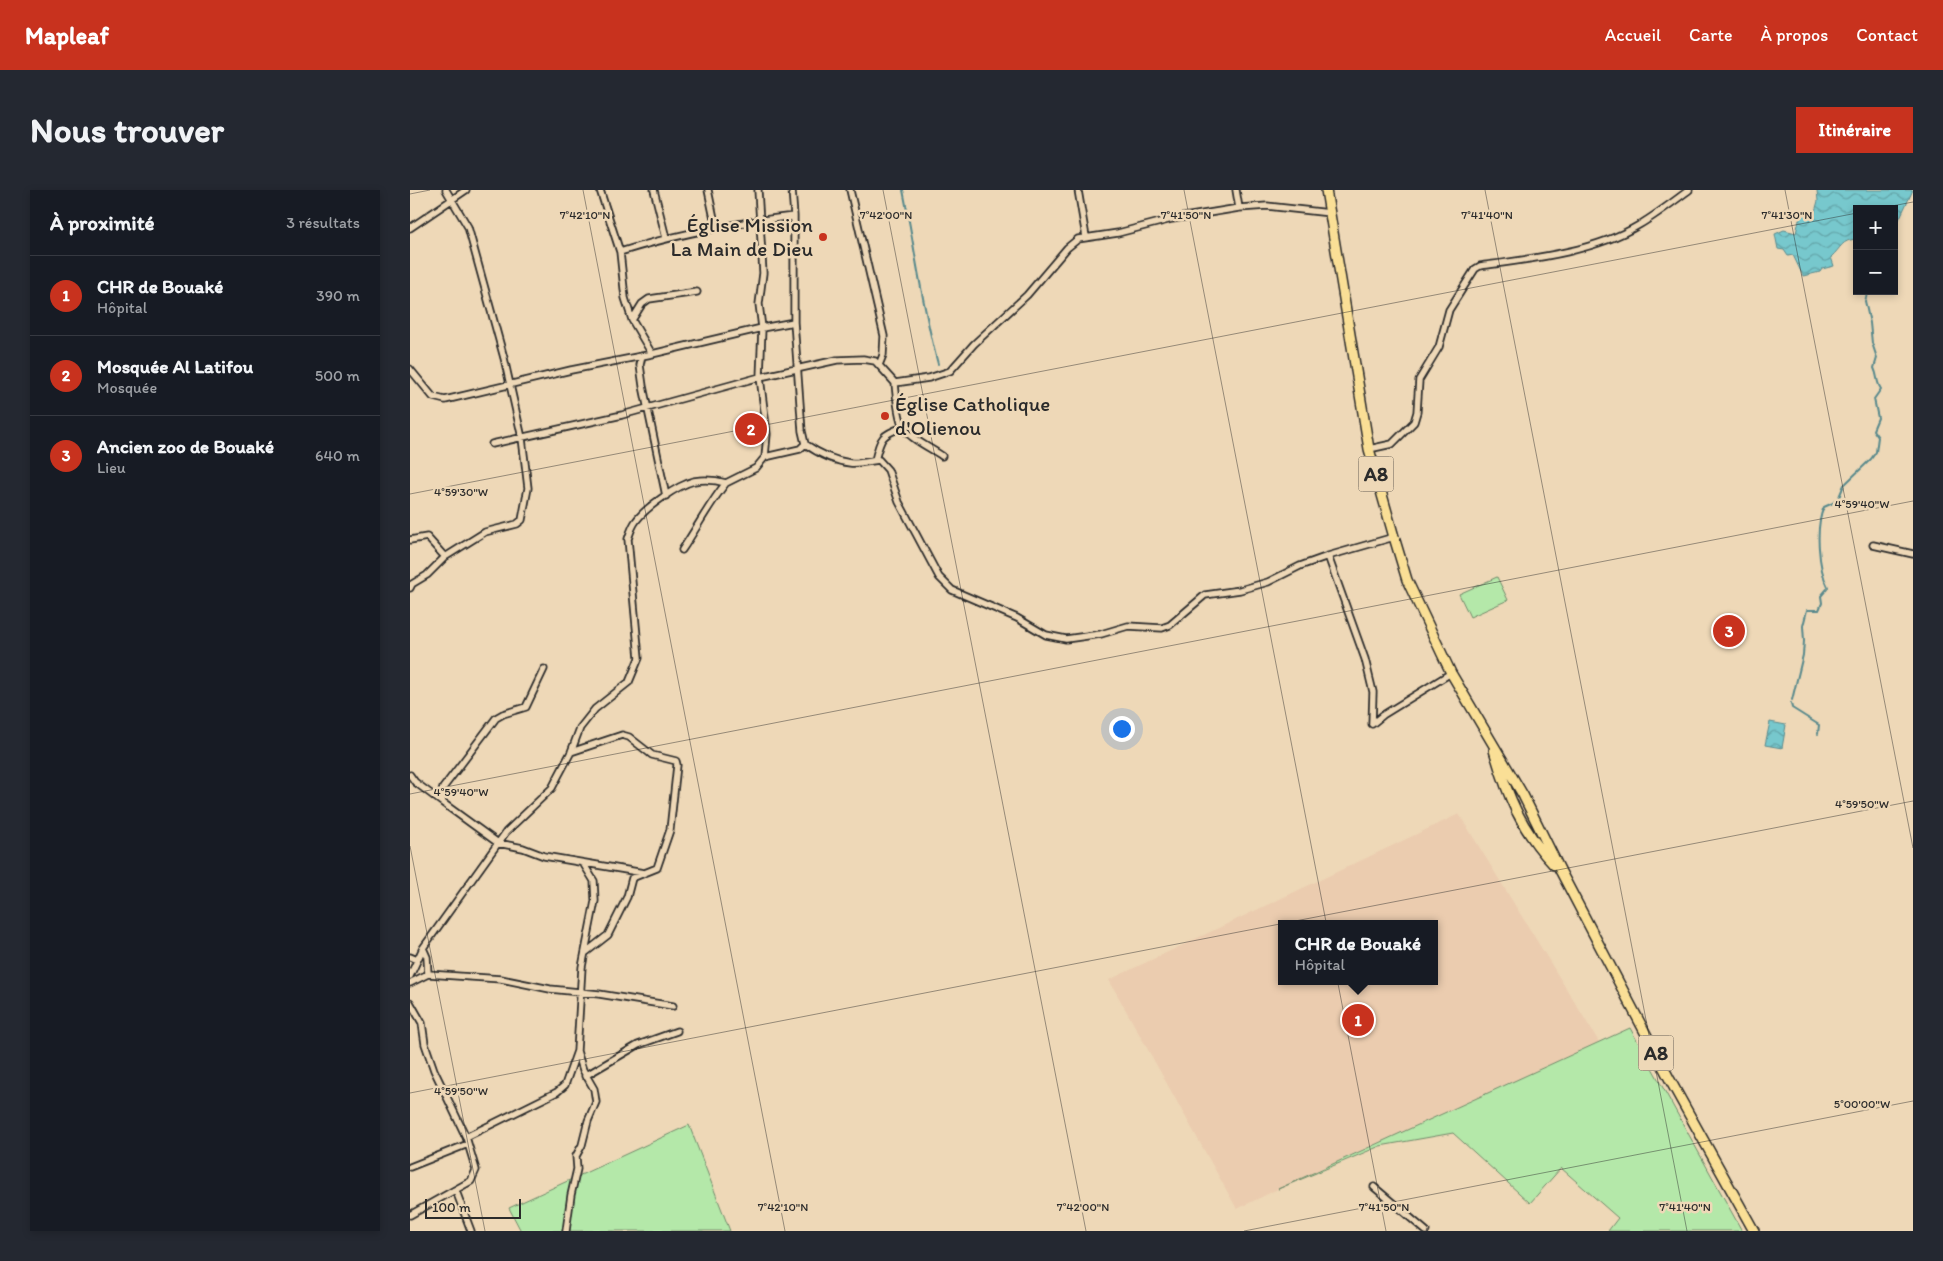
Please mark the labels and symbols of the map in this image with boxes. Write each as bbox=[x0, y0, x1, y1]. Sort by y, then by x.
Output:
text: 7°42'10"N bbox=[560, 208, 610, 222]
text: 7°42'00"N bbox=[860, 208, 912, 222]
text: 7°41'50"N bbox=[1161, 208, 1211, 222]
text: 7°41'40"N bbox=[1461, 208, 1513, 222]
text: 7°41'30"N bbox=[1762, 208, 1812, 222]
place label: Église Mission La Main de Dieu bbox=[671, 212, 813, 261]
marker: Église Mission La Main de Dieu bbox=[817, 231, 829, 243]
place label: Église Catholique d'Olienou bbox=[895, 391, 1050, 440]
pin: 2 bbox=[735, 410, 767, 448]
marker: Église Catholique d'Olienou bbox=[879, 410, 891, 422]
road number: A8 bbox=[1358, 456, 1394, 492]
text: 4°59'30"W bbox=[434, 485, 488, 499]
text: 4°59'40"W bbox=[1835, 497, 1889, 511]
pin: 3 bbox=[1713, 612, 1745, 650]
your location bbox=[1109, 716, 1135, 742]
text: 4°59'40"W bbox=[434, 785, 488, 799]
text: 4°59'50"W bbox=[1835, 797, 1889, 811]
pin: 1 bbox=[1342, 1001, 1374, 1039]
road number: A8 bbox=[1638, 1036, 1674, 1070]
text: 4°59'50"W bbox=[434, 1084, 488, 1098]
text: 5°00'00"W bbox=[1834, 1097, 1890, 1111]
scale bar bbox=[425, 1196, 521, 1219]
text: 7°42'10"N bbox=[758, 1200, 808, 1214]
text: 7°42'00"N bbox=[1057, 1200, 1109, 1214]
text: 7°41'50"N bbox=[1359, 1200, 1409, 1214]
text: 7°41'40"N bbox=[1659, 1200, 1711, 1214]

